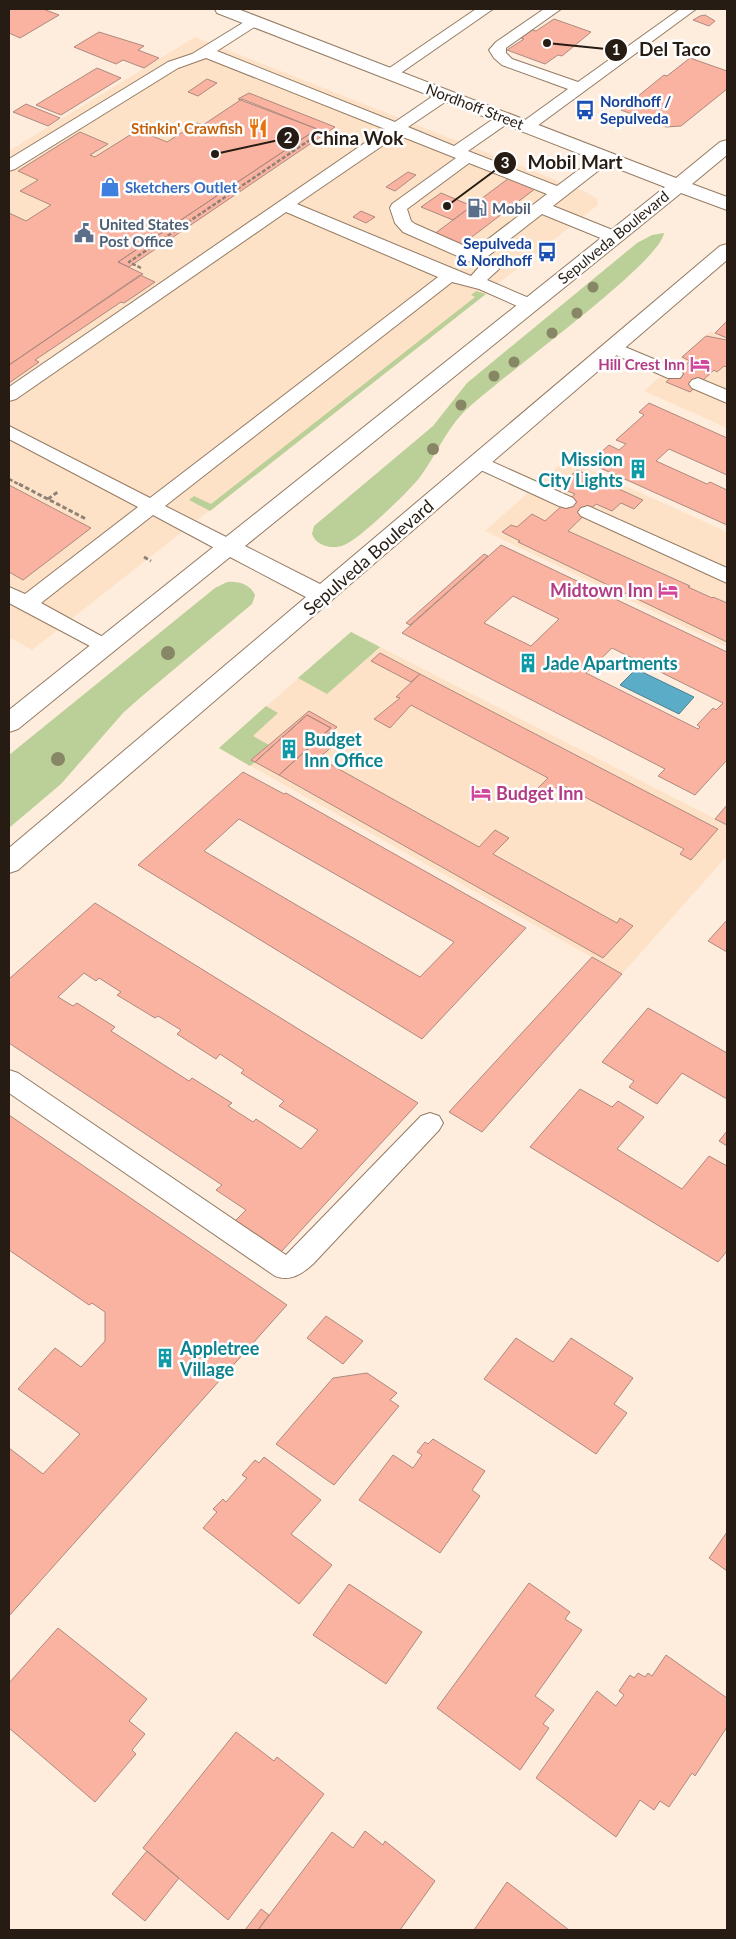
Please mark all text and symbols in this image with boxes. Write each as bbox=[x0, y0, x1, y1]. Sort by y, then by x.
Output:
callout: Del Taco bbox=[603, 33, 721, 67]
text: Del Taco bbox=[639, 37, 711, 60]
text: 1 bbox=[612, 40, 620, 58]
street label: Nordhoff Street bbox=[424, 79, 527, 133]
place label: Nordhoff / Sepulveda bbox=[600, 92, 671, 127]
bus stop icon: Nordhoff / Sepulveda bbox=[574, 99, 596, 121]
restaurant icon: Stinkin' Crawfish bbox=[247, 117, 269, 139]
place label: Stinkin' Crawfish bbox=[131, 119, 243, 137]
callout: China Wok bbox=[276, 121, 414, 155]
text: China Wok bbox=[311, 126, 404, 149]
text: 2 bbox=[284, 128, 293, 146]
callout: Mobil Mart bbox=[492, 146, 632, 180]
text: Mobil Mart bbox=[527, 150, 623, 173]
text: 3 bbox=[501, 153, 509, 171]
shop icon: Sketchers Outlet bbox=[99, 176, 121, 198]
place label: Sketchers Outlet bbox=[125, 178, 237, 196]
street label: Sepulveda Boulevard bbox=[554, 187, 672, 287]
fuel station icon: Mobil bbox=[466, 197, 488, 219]
place label: Mobil bbox=[492, 199, 531, 217]
place label: United States Post Office bbox=[99, 215, 189, 250]
public building icon: United States Post Office bbox=[73, 222, 95, 244]
place label: Sepulveda & Nordhoff bbox=[457, 234, 533, 269]
bus stop icon: Sepulveda & Nordhoff bbox=[536, 241, 558, 263]
hotel icon: Hill Crest Inn bbox=[689, 353, 711, 375]
place label: Hill Crest Inn bbox=[598, 355, 685, 373]
place label: Mission City Lights bbox=[538, 448, 623, 491]
building icon: Mission City Lights bbox=[627, 458, 649, 480]
street label: Sepulveda Boulevard bbox=[298, 494, 438, 620]
place label: Midtown Inn bbox=[550, 579, 653, 601]
hotel icon: Midtown Inn bbox=[657, 579, 679, 601]
building icon: Jade Apartments bbox=[517, 652, 539, 674]
place label: Jade Apartments bbox=[543, 652, 678, 674]
place label: Budget Inn Office bbox=[304, 728, 383, 771]
building icon: Budget Inn Office bbox=[278, 738, 300, 760]
hotel icon: Budget Inn bbox=[470, 782, 492, 804]
place label: Budget Inn bbox=[496, 782, 584, 804]
place label: Appletree Village bbox=[179, 1337, 260, 1380]
building icon: Appletree Village bbox=[154, 1347, 176, 1369]

